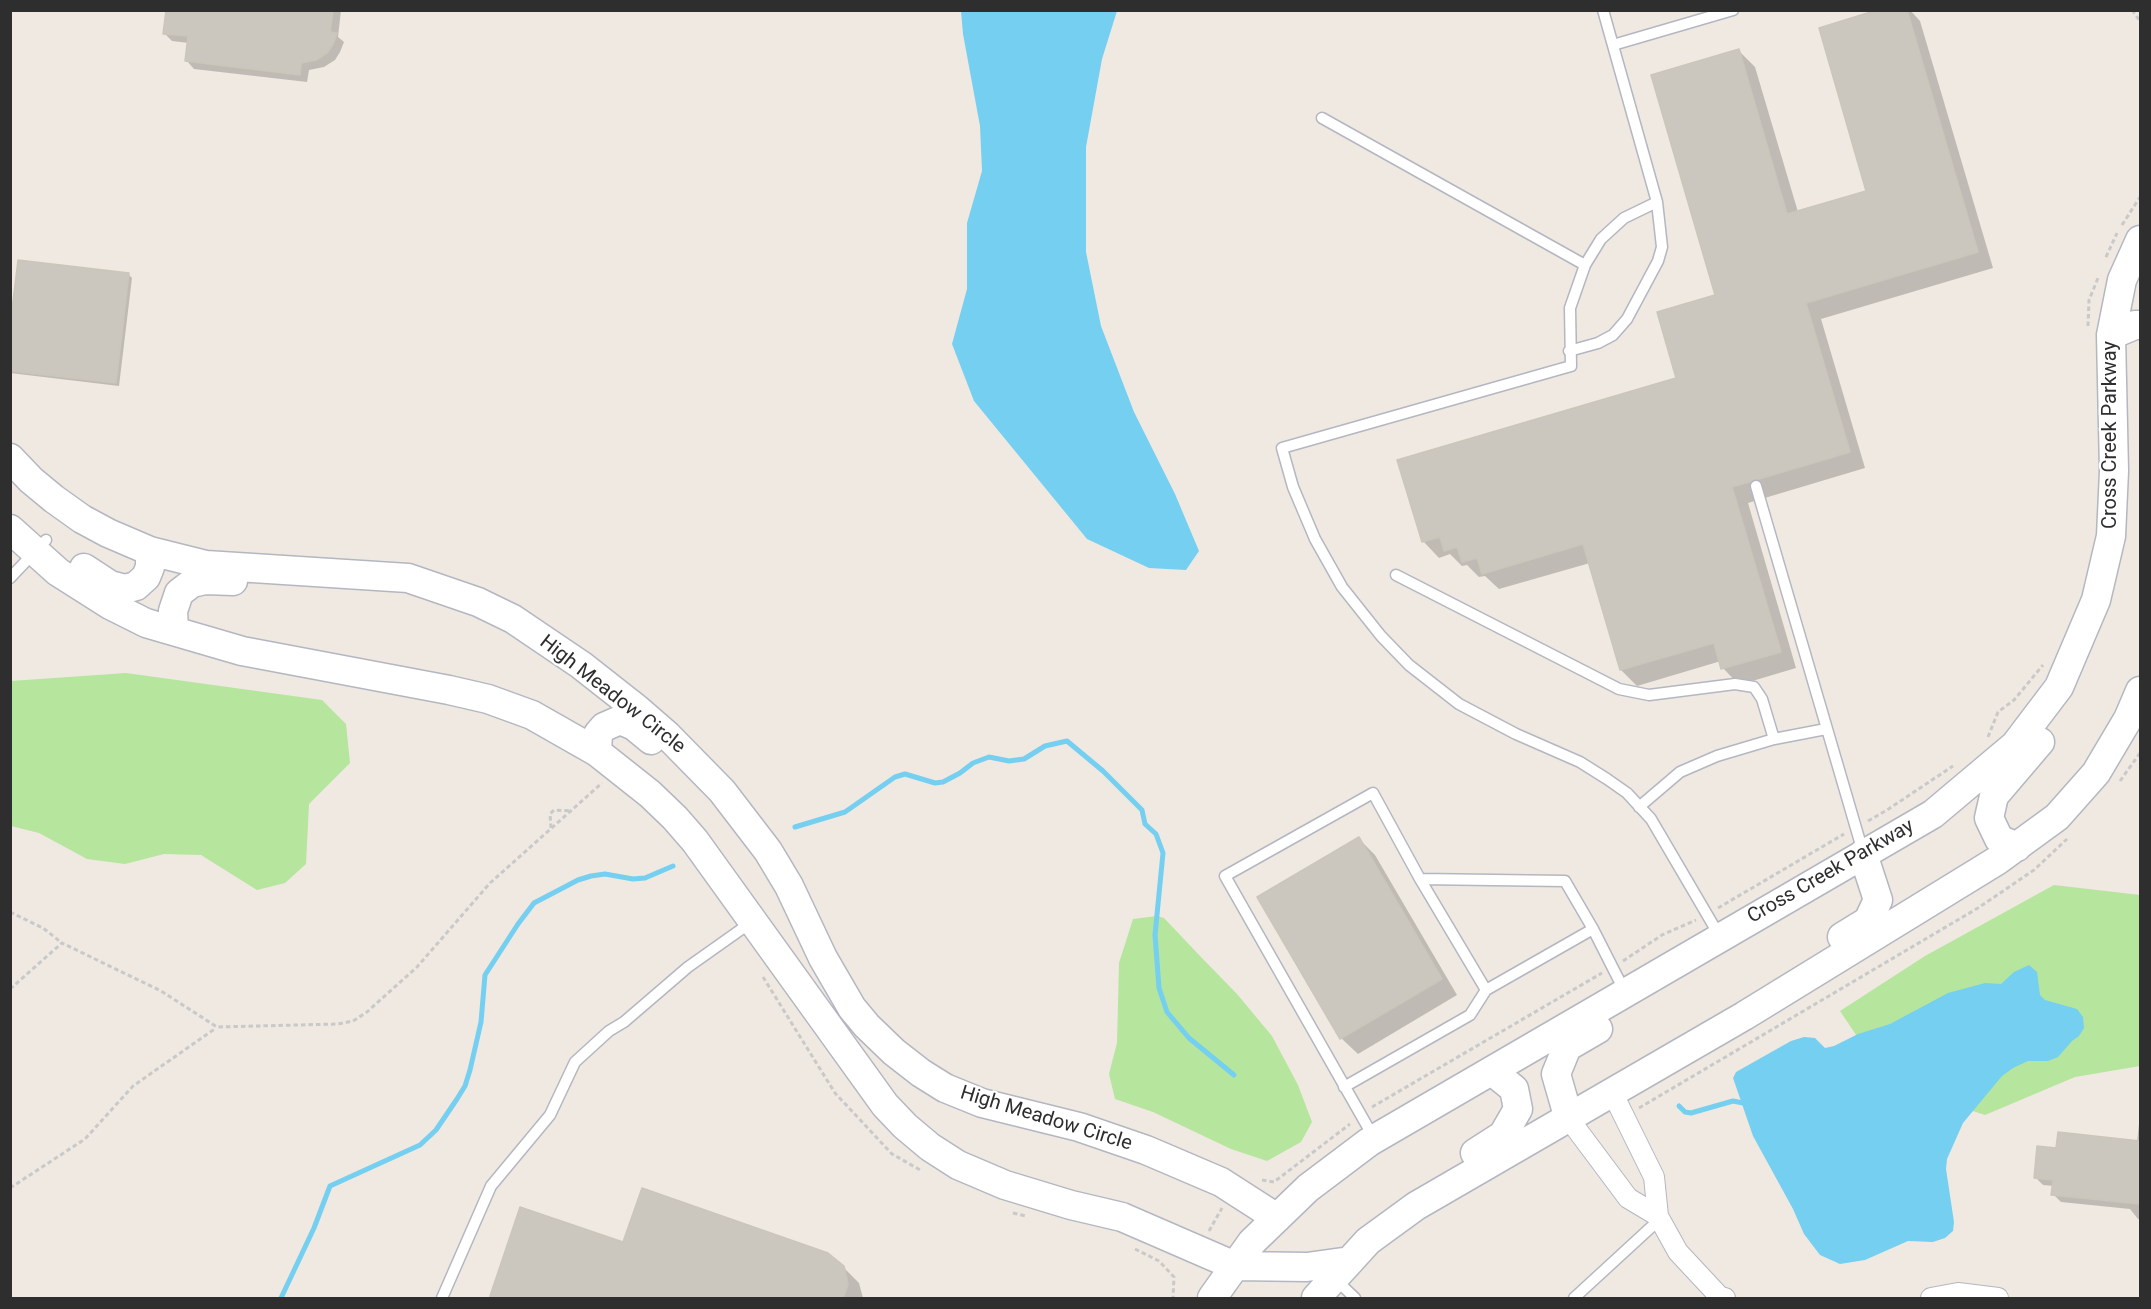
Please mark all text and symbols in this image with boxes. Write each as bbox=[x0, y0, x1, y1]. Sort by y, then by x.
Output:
street label: Cross Creek Parkway bbox=[2099, 341, 2123, 529]
street label: High Meadow Circle bbox=[534, 631, 690, 759]
street label: Cross Creek Parkway bbox=[1744, 815, 1918, 929]
street label: High Meadow Circle bbox=[957, 1081, 1135, 1157]

